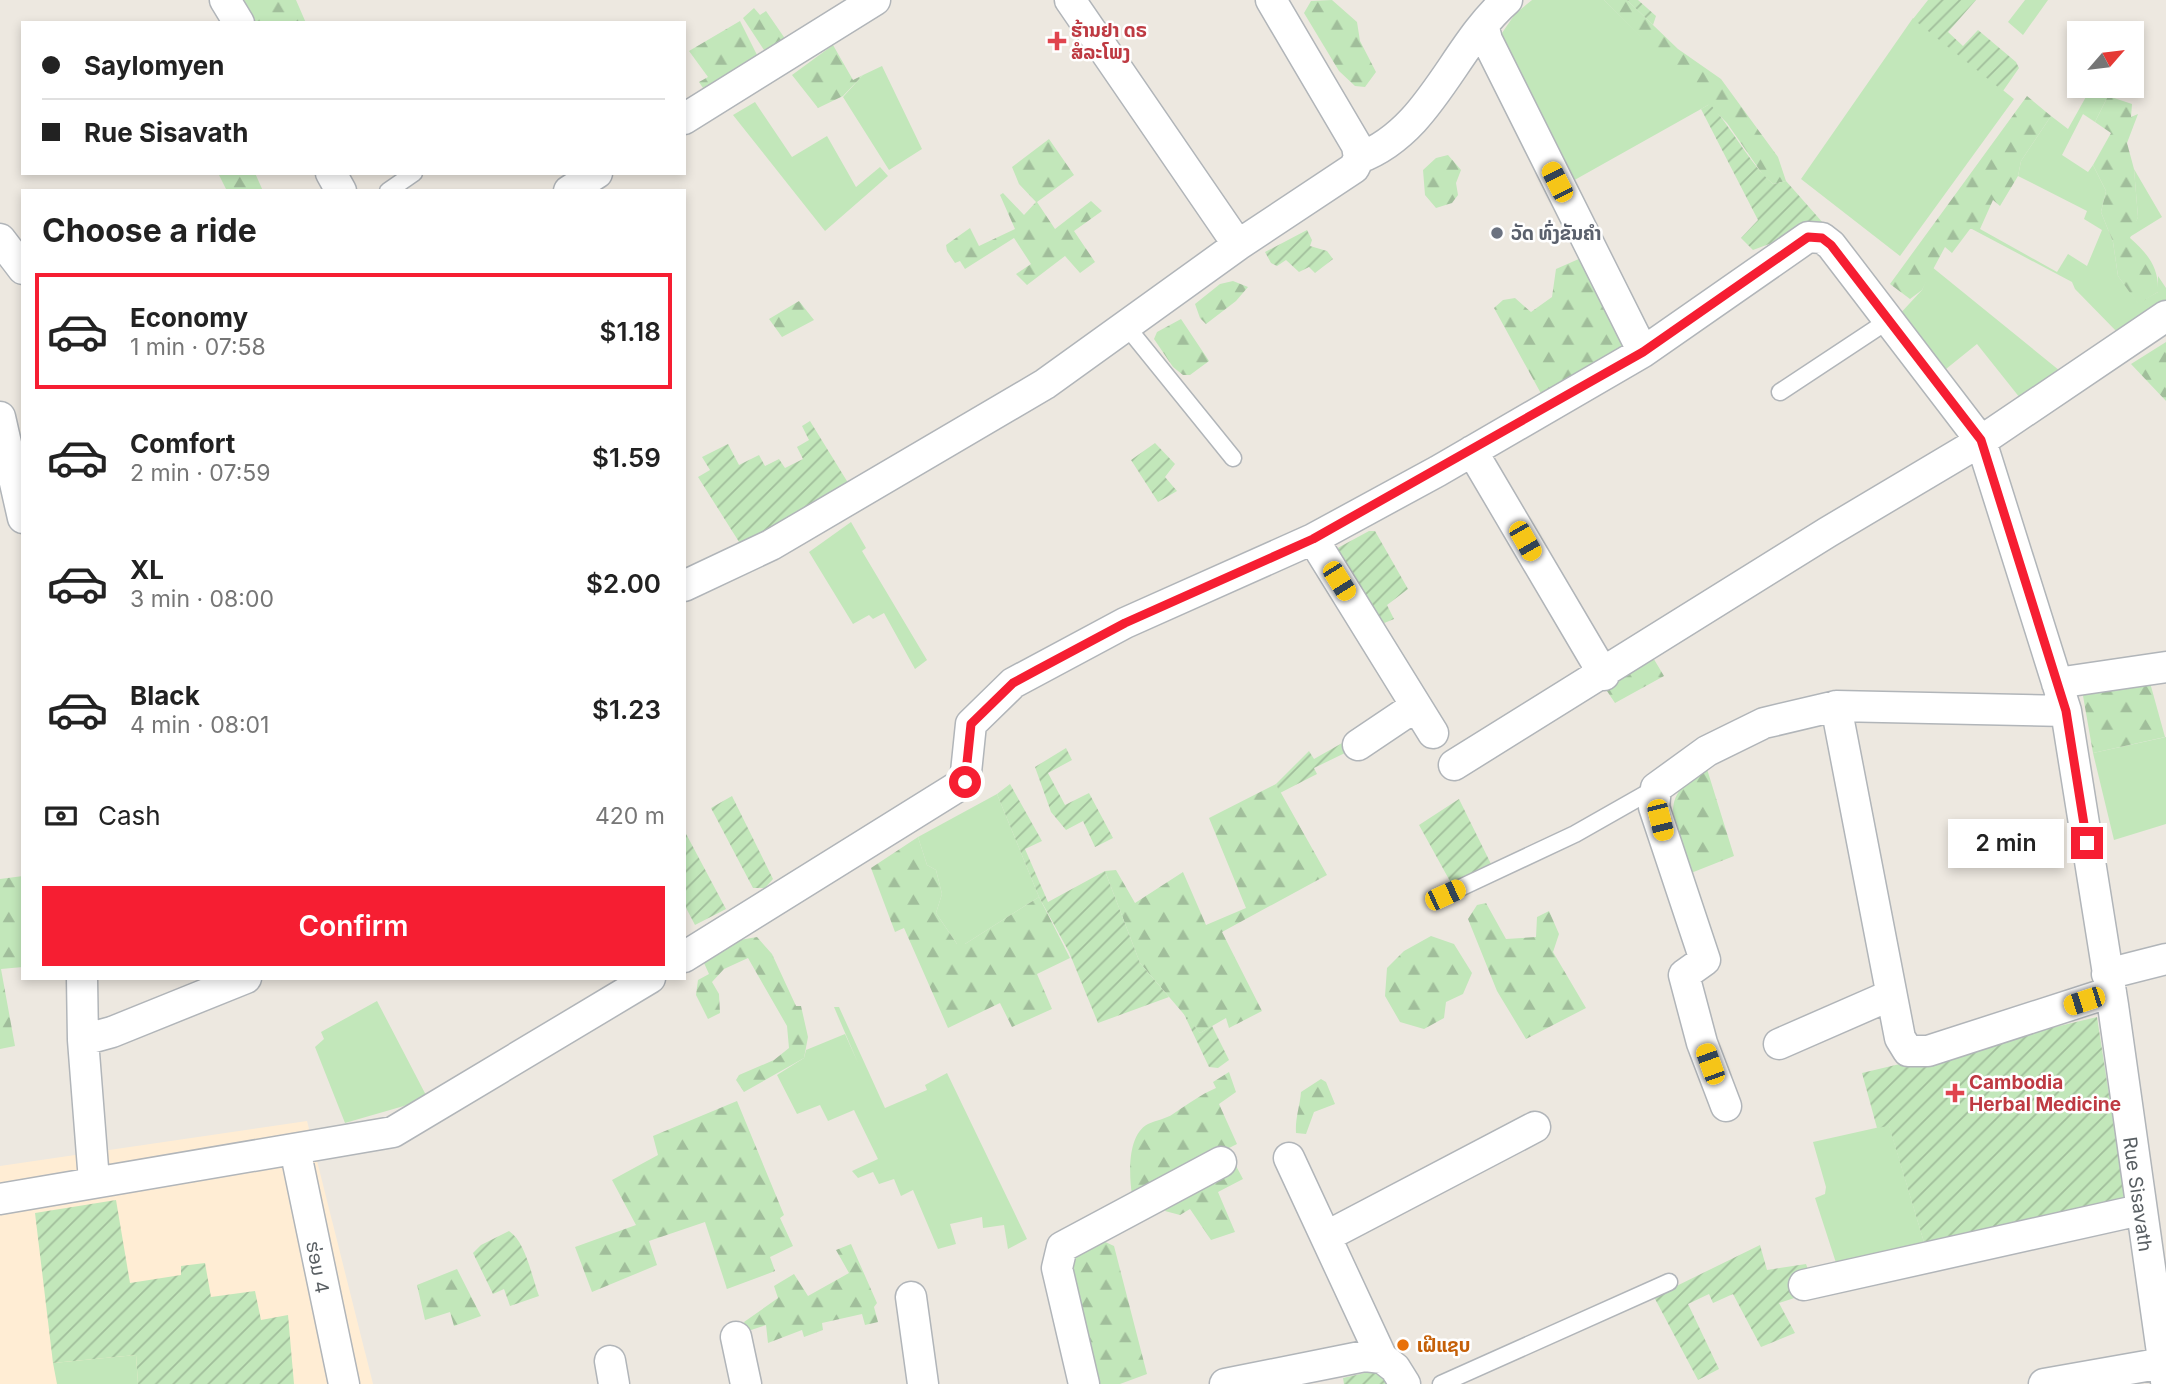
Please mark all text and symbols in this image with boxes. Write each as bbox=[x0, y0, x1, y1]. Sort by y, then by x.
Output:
place label: ຮ້ານຢາ ດຣ ສໍລະໂພງ bbox=[1071, 19, 1147, 64]
north arrow bbox=[2067, 21, 2144, 98]
map controls bbox=[2067, 21, 2144, 98]
marker: ຮ້ານຢາ ດຣ ສໍລະໂພງ bbox=[1049, 33, 1065, 49]
text: Saylomyen bbox=[84, 50, 225, 81]
text: Rue Sisavath bbox=[84, 117, 248, 148]
car bbox=[1539, 159, 1576, 205]
text: Choose a ride bbox=[42, 211, 257, 250]
place label: ວັດ ທົ່ງຂັນຄຳ bbox=[1511, 219, 1601, 245]
marker: ວັດ ທົ່ງຂັນຄຳ bbox=[1489, 225, 1505, 241]
icon: car bbox=[46, 300, 109, 363]
text: Economy bbox=[130, 302, 248, 333]
text: $1.18 bbox=[599, 316, 661, 347]
text: 1 min · 07:58 bbox=[130, 333, 266, 361]
icon: car bbox=[46, 426, 109, 489]
text: Comfort bbox=[130, 428, 235, 459]
text: $1.59 bbox=[592, 442, 661, 473]
text: 2 min · 07:59 bbox=[130, 459, 271, 487]
car bbox=[1506, 518, 1545, 564]
icon: car bbox=[46, 552, 109, 615]
text: XL bbox=[130, 554, 164, 585]
car bbox=[1319, 558, 1360, 604]
text: $2.00 bbox=[586, 568, 661, 599]
text: 3 min · 08:00 bbox=[130, 585, 274, 613]
icon: car bbox=[46, 678, 109, 741]
text: Black bbox=[130, 680, 200, 711]
text: $1.23 bbox=[592, 694, 661, 725]
text: 4 min · 08:01 bbox=[130, 711, 269, 739]
route start bbox=[949, 766, 981, 798]
icon: cash bbox=[42, 797, 80, 835]
car bbox=[1645, 797, 1676, 843]
text: Cash bbox=[98, 800, 161, 831]
text: 420 m bbox=[595, 802, 665, 830]
callout: 2 min bbox=[1947, 818, 2062, 868]
route end bbox=[2071, 827, 2103, 859]
text: 2 min bbox=[1976, 829, 2036, 857]
car bbox=[1422, 877, 1469, 913]
button: Confirm bbox=[42, 886, 665, 966]
car bbox=[2061, 985, 2108, 1017]
car bbox=[1693, 1041, 1728, 1087]
place label: Cambodia Herbal Medicine bbox=[1969, 1071, 2121, 1116]
marker: Cambodia Herbal Medicine bbox=[1947, 1085, 1963, 1101]
street label: Rue Sisavath bbox=[2118, 1135, 2157, 1253]
street label: ຮ່ອມ 4 bbox=[301, 1239, 334, 1295]
place label: ເຝີແຊບ bbox=[1417, 1334, 1470, 1357]
marker: ເຝີແຊບ bbox=[1395, 1337, 1411, 1353]

